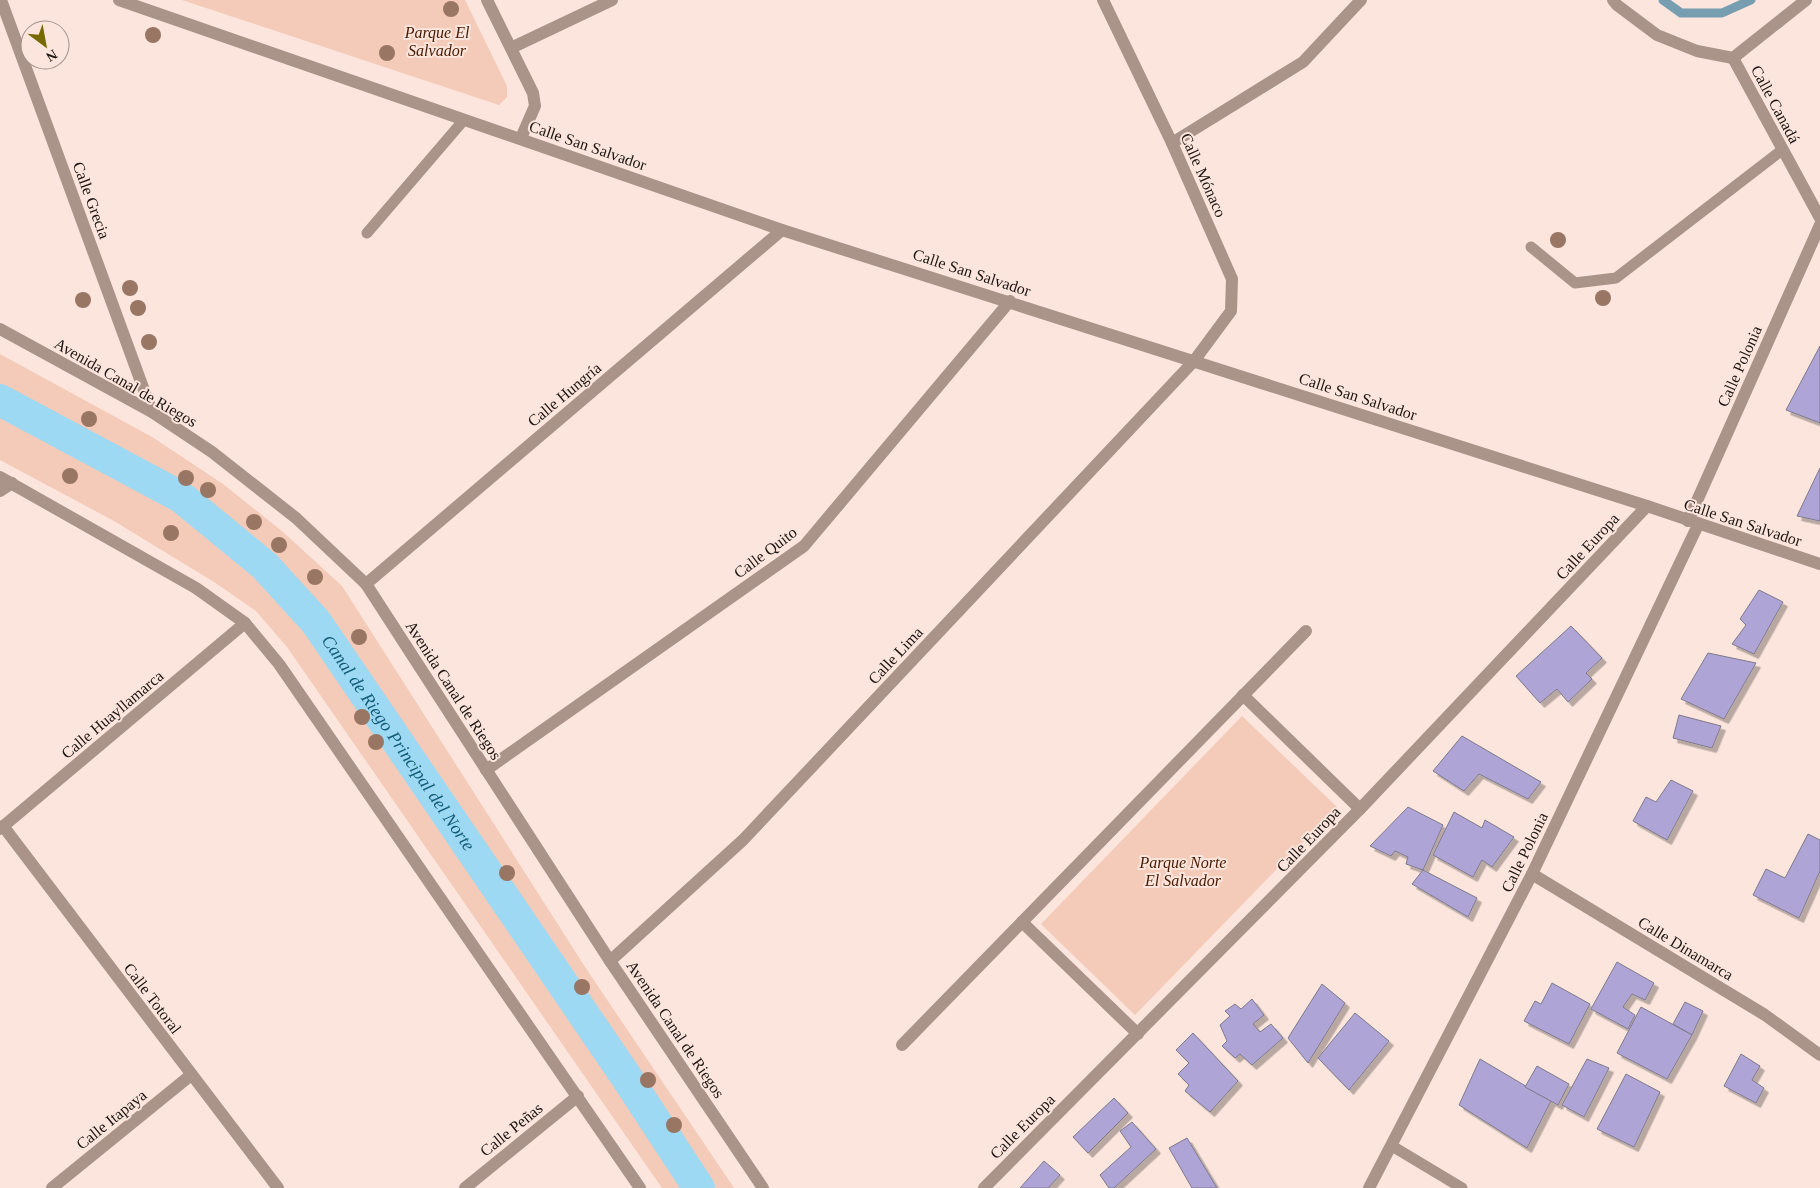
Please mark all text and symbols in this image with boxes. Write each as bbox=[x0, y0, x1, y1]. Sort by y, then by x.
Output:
north arrow bbox=[20, 20, 70, 70]
park label: Parque El Salvador bbox=[404, 24, 470, 59]
text: N bbox=[43, 47, 60, 65]
street label: Calle Canadá bbox=[1748, 62, 1803, 146]
street label: Calle San Salvador bbox=[527, 117, 649, 174]
street label: Calle Mónaco bbox=[1177, 131, 1230, 220]
street label: Calle Grecia bbox=[70, 159, 113, 241]
street label: Calle San Salvador bbox=[911, 245, 1033, 300]
street label: Calle Polonia bbox=[1714, 323, 1765, 409]
street label: Avenida Canal de Riegos bbox=[51, 335, 200, 431]
street label: Calle Hungría bbox=[524, 359, 605, 431]
street label: Calle San Salvador bbox=[1297, 369, 1419, 424]
street label: Calle San Salvador bbox=[1682, 495, 1804, 550]
street label: Calle Europa bbox=[1553, 510, 1623, 584]
street label: Calle Quito bbox=[731, 523, 800, 582]
street label: Avenida Canal de Riegos bbox=[402, 618, 505, 763]
street label: Calle Lima bbox=[865, 623, 926, 687]
water label: Canal de Riego Principal del Norte bbox=[318, 631, 479, 854]
street label: Calle Huayllamarca bbox=[58, 667, 167, 763]
street label: Calle Europa bbox=[1273, 803, 1344, 876]
street label: Calle Polonia bbox=[1498, 810, 1551, 895]
park label: Parque Norte El Salvador bbox=[1139, 854, 1226, 889]
street label: Calle Dinamarca bbox=[1635, 913, 1736, 984]
street label: Avenida Canal de Riegos bbox=[622, 957, 728, 1102]
street label: Calle Totoral bbox=[121, 960, 185, 1037]
street label: Calle Itapaya bbox=[73, 1086, 150, 1153]
street label: Calle Europa bbox=[987, 1091, 1059, 1163]
street label: Calle Peñas bbox=[477, 1099, 546, 1160]

